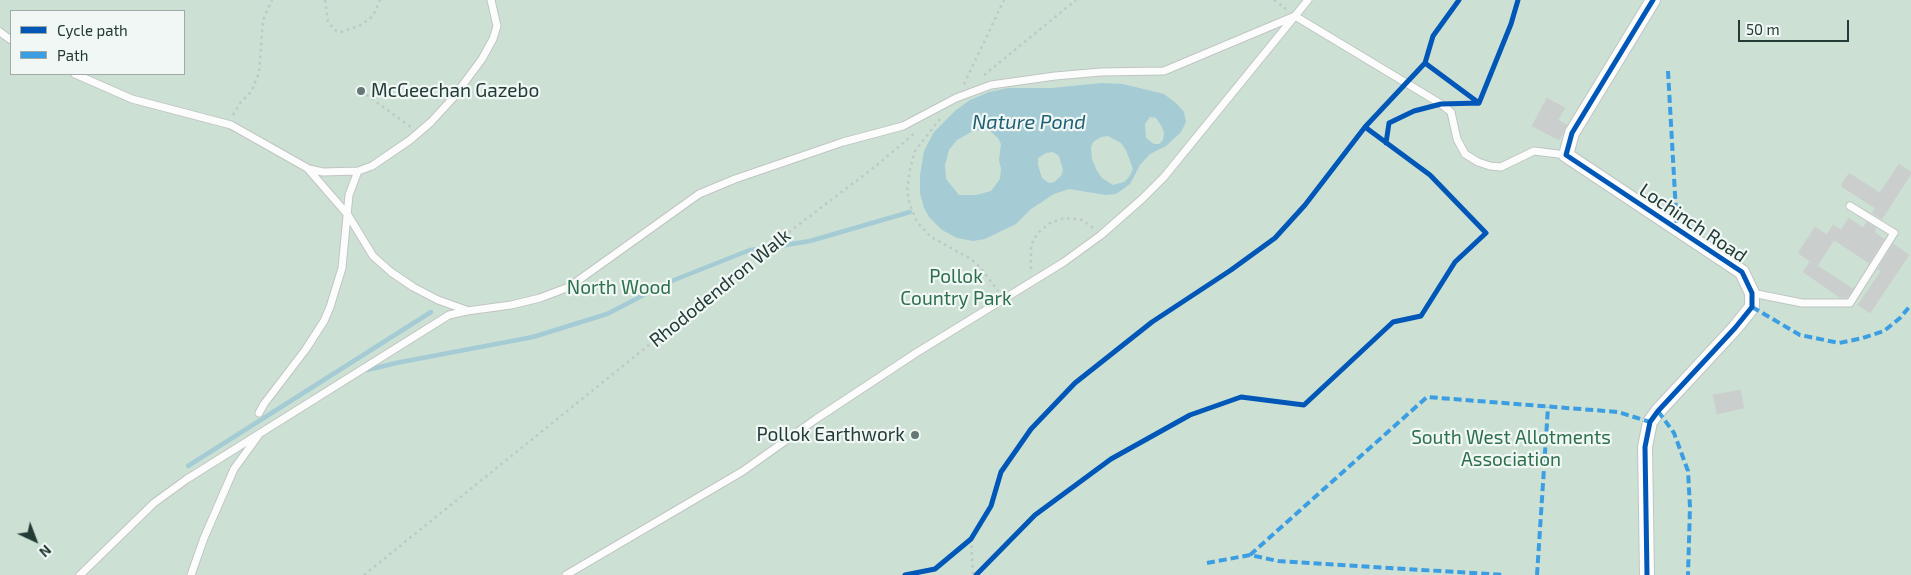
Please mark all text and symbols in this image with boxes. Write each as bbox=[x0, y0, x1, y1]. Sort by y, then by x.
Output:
legend bbox=[10, 10, 185, 75]
scale bar bbox=[1741, 10, 1852, 42]
text: 50 m bbox=[1746, 20, 1780, 38]
text: Cycle path bbox=[57, 21, 128, 39]
text: Path bbox=[57, 46, 88, 64]
place label: McGeechan Gazebo bbox=[371, 80, 539, 102]
marker: McGeechan Gazebo bbox=[355, 85, 367, 97]
water label: Nature Pond bbox=[972, 110, 1086, 134]
street label: Lochinch Road bbox=[1635, 179, 1751, 267]
street label: Rhododendron Walk bbox=[645, 224, 795, 352]
park label: Pollok Country Park bbox=[900, 266, 1012, 310]
park label: North Wood bbox=[567, 277, 671, 299]
place label: Pollok Earthwork bbox=[756, 424, 905, 446]
park label: South West Allotments Association bbox=[1411, 427, 1611, 471]
marker: Pollok Earthwork bbox=[909, 429, 921, 441]
north arrow bbox=[10, 515, 60, 565]
text: N bbox=[36, 542, 55, 561]

